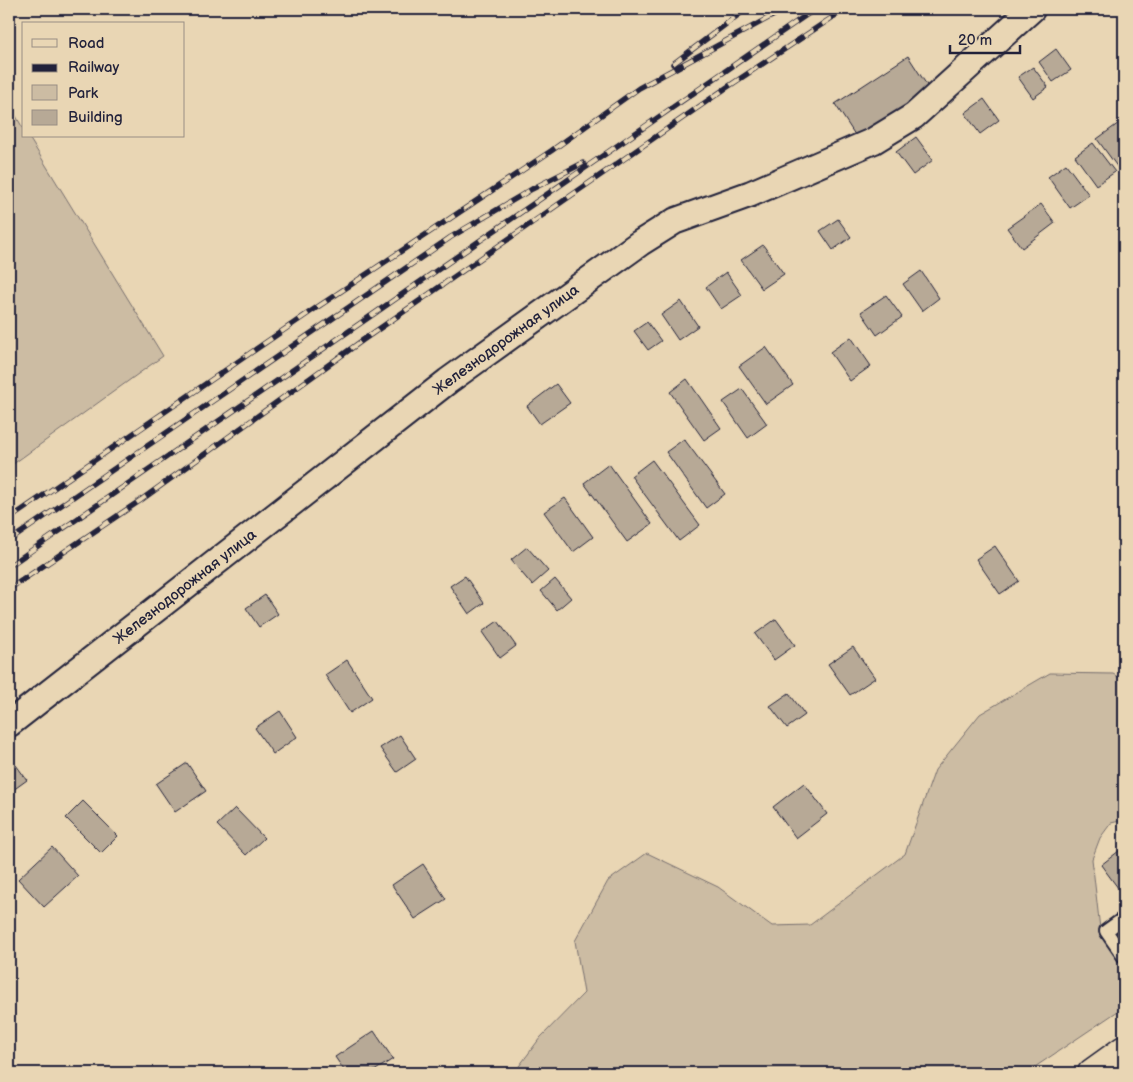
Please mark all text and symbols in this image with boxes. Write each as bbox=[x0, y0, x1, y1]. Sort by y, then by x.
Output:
legend bbox=[22, 22, 185, 138]
scale bar bbox=[950, 22, 1020, 54]
text: 20 m bbox=[958, 31, 992, 50]
text: Road bbox=[68, 34, 104, 53]
text: Railway bbox=[68, 58, 119, 77]
text: Park bbox=[68, 84, 99, 103]
text: Building bbox=[68, 108, 123, 127]
street label: Железнодорожная улица bbox=[429, 280, 583, 399]
street label: Железнодорожная улица bbox=[110, 525, 260, 649]

